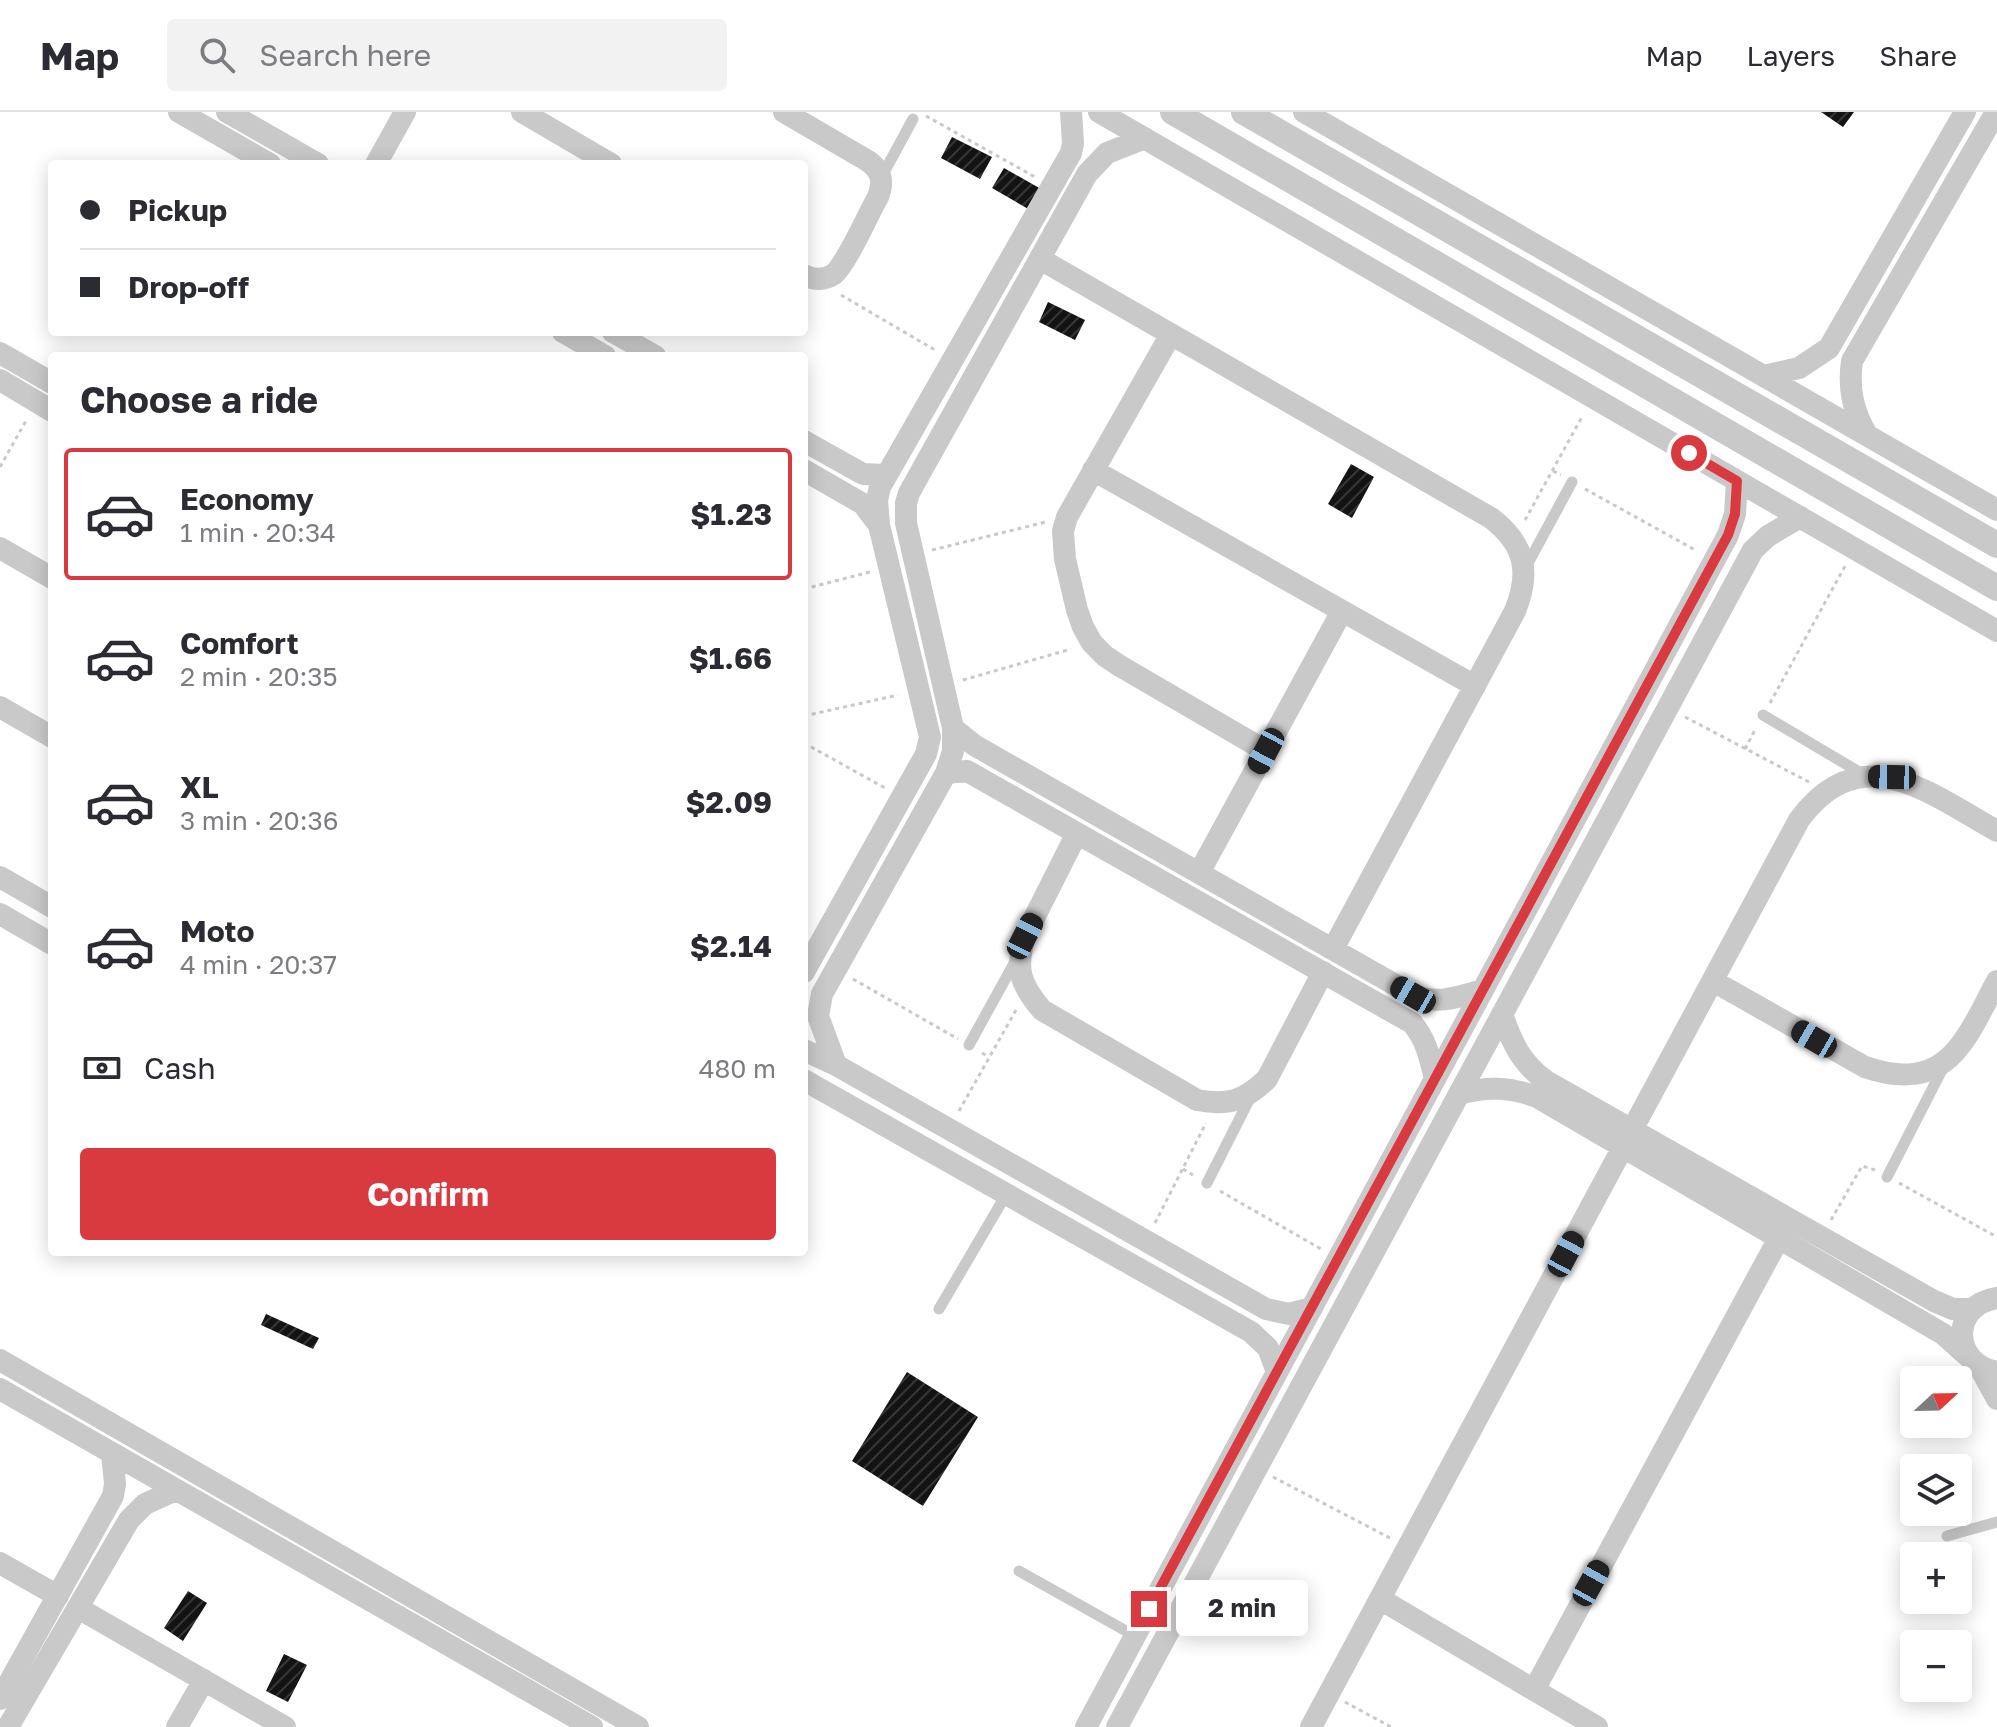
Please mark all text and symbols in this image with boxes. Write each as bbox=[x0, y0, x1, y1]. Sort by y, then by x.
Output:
search box bbox=[167, 19, 727, 91]
text: Map bbox=[40, 33, 119, 78]
icon: search bbox=[195, 33, 239, 77]
text: Search here bbox=[259, 37, 431, 73]
text: Map bbox=[1645, 39, 1703, 72]
text: Layers bbox=[1747, 39, 1835, 72]
text: Share bbox=[1879, 39, 1957, 72]
text: Pickup bbox=[128, 192, 227, 228]
text: Drop-off bbox=[128, 269, 249, 305]
text: Choose a ride bbox=[80, 378, 318, 421]
route start bbox=[1671, 435, 1707, 471]
icon: car bbox=[84, 478, 156, 550]
text: Economy bbox=[180, 481, 314, 517]
text: $1.23 bbox=[690, 496, 772, 532]
text: 1 min · 20:34 bbox=[180, 517, 336, 548]
icon: car bbox=[84, 622, 156, 694]
text: Comfort bbox=[180, 625, 299, 661]
text: $1.66 bbox=[689, 640, 772, 676]
text: 2 min · 20:35 bbox=[180, 661, 338, 692]
car bbox=[1244, 724, 1288, 778]
car bbox=[1868, 765, 1916, 789]
icon: car bbox=[84, 766, 156, 838]
text: XL bbox=[180, 769, 219, 805]
text: $2.09 bbox=[685, 784, 772, 820]
text: 3 min · 20:36 bbox=[180, 805, 338, 836]
car bbox=[1003, 909, 1047, 963]
icon: car bbox=[84, 910, 156, 982]
text: Moto bbox=[180, 913, 255, 949]
text: $2.14 bbox=[690, 928, 772, 964]
text: 4 min · 20:37 bbox=[180, 949, 337, 980]
car bbox=[1386, 973, 1440, 1017]
car bbox=[1787, 1017, 1841, 1061]
icon: cash bbox=[80, 1046, 124, 1090]
text: Cash bbox=[144, 1050, 216, 1086]
text: 480 m bbox=[699, 1053, 776, 1084]
button: Confirm bbox=[80, 1148, 776, 1240]
car bbox=[1544, 1227, 1588, 1281]
north arrow bbox=[1900, 1366, 1972, 1438]
map controls bbox=[1900, 1366, 1972, 1702]
button: layers bbox=[1900, 1454, 1972, 1526]
button: + bbox=[1900, 1542, 1972, 1614]
car bbox=[1569, 1556, 1613, 1610]
callout: 2 min bbox=[1177, 1581, 1309, 1637]
route end bbox=[1131, 1591, 1167, 1627]
text: 2 min bbox=[1208, 1592, 1276, 1623]
button: − bbox=[1900, 1630, 1972, 1702]

